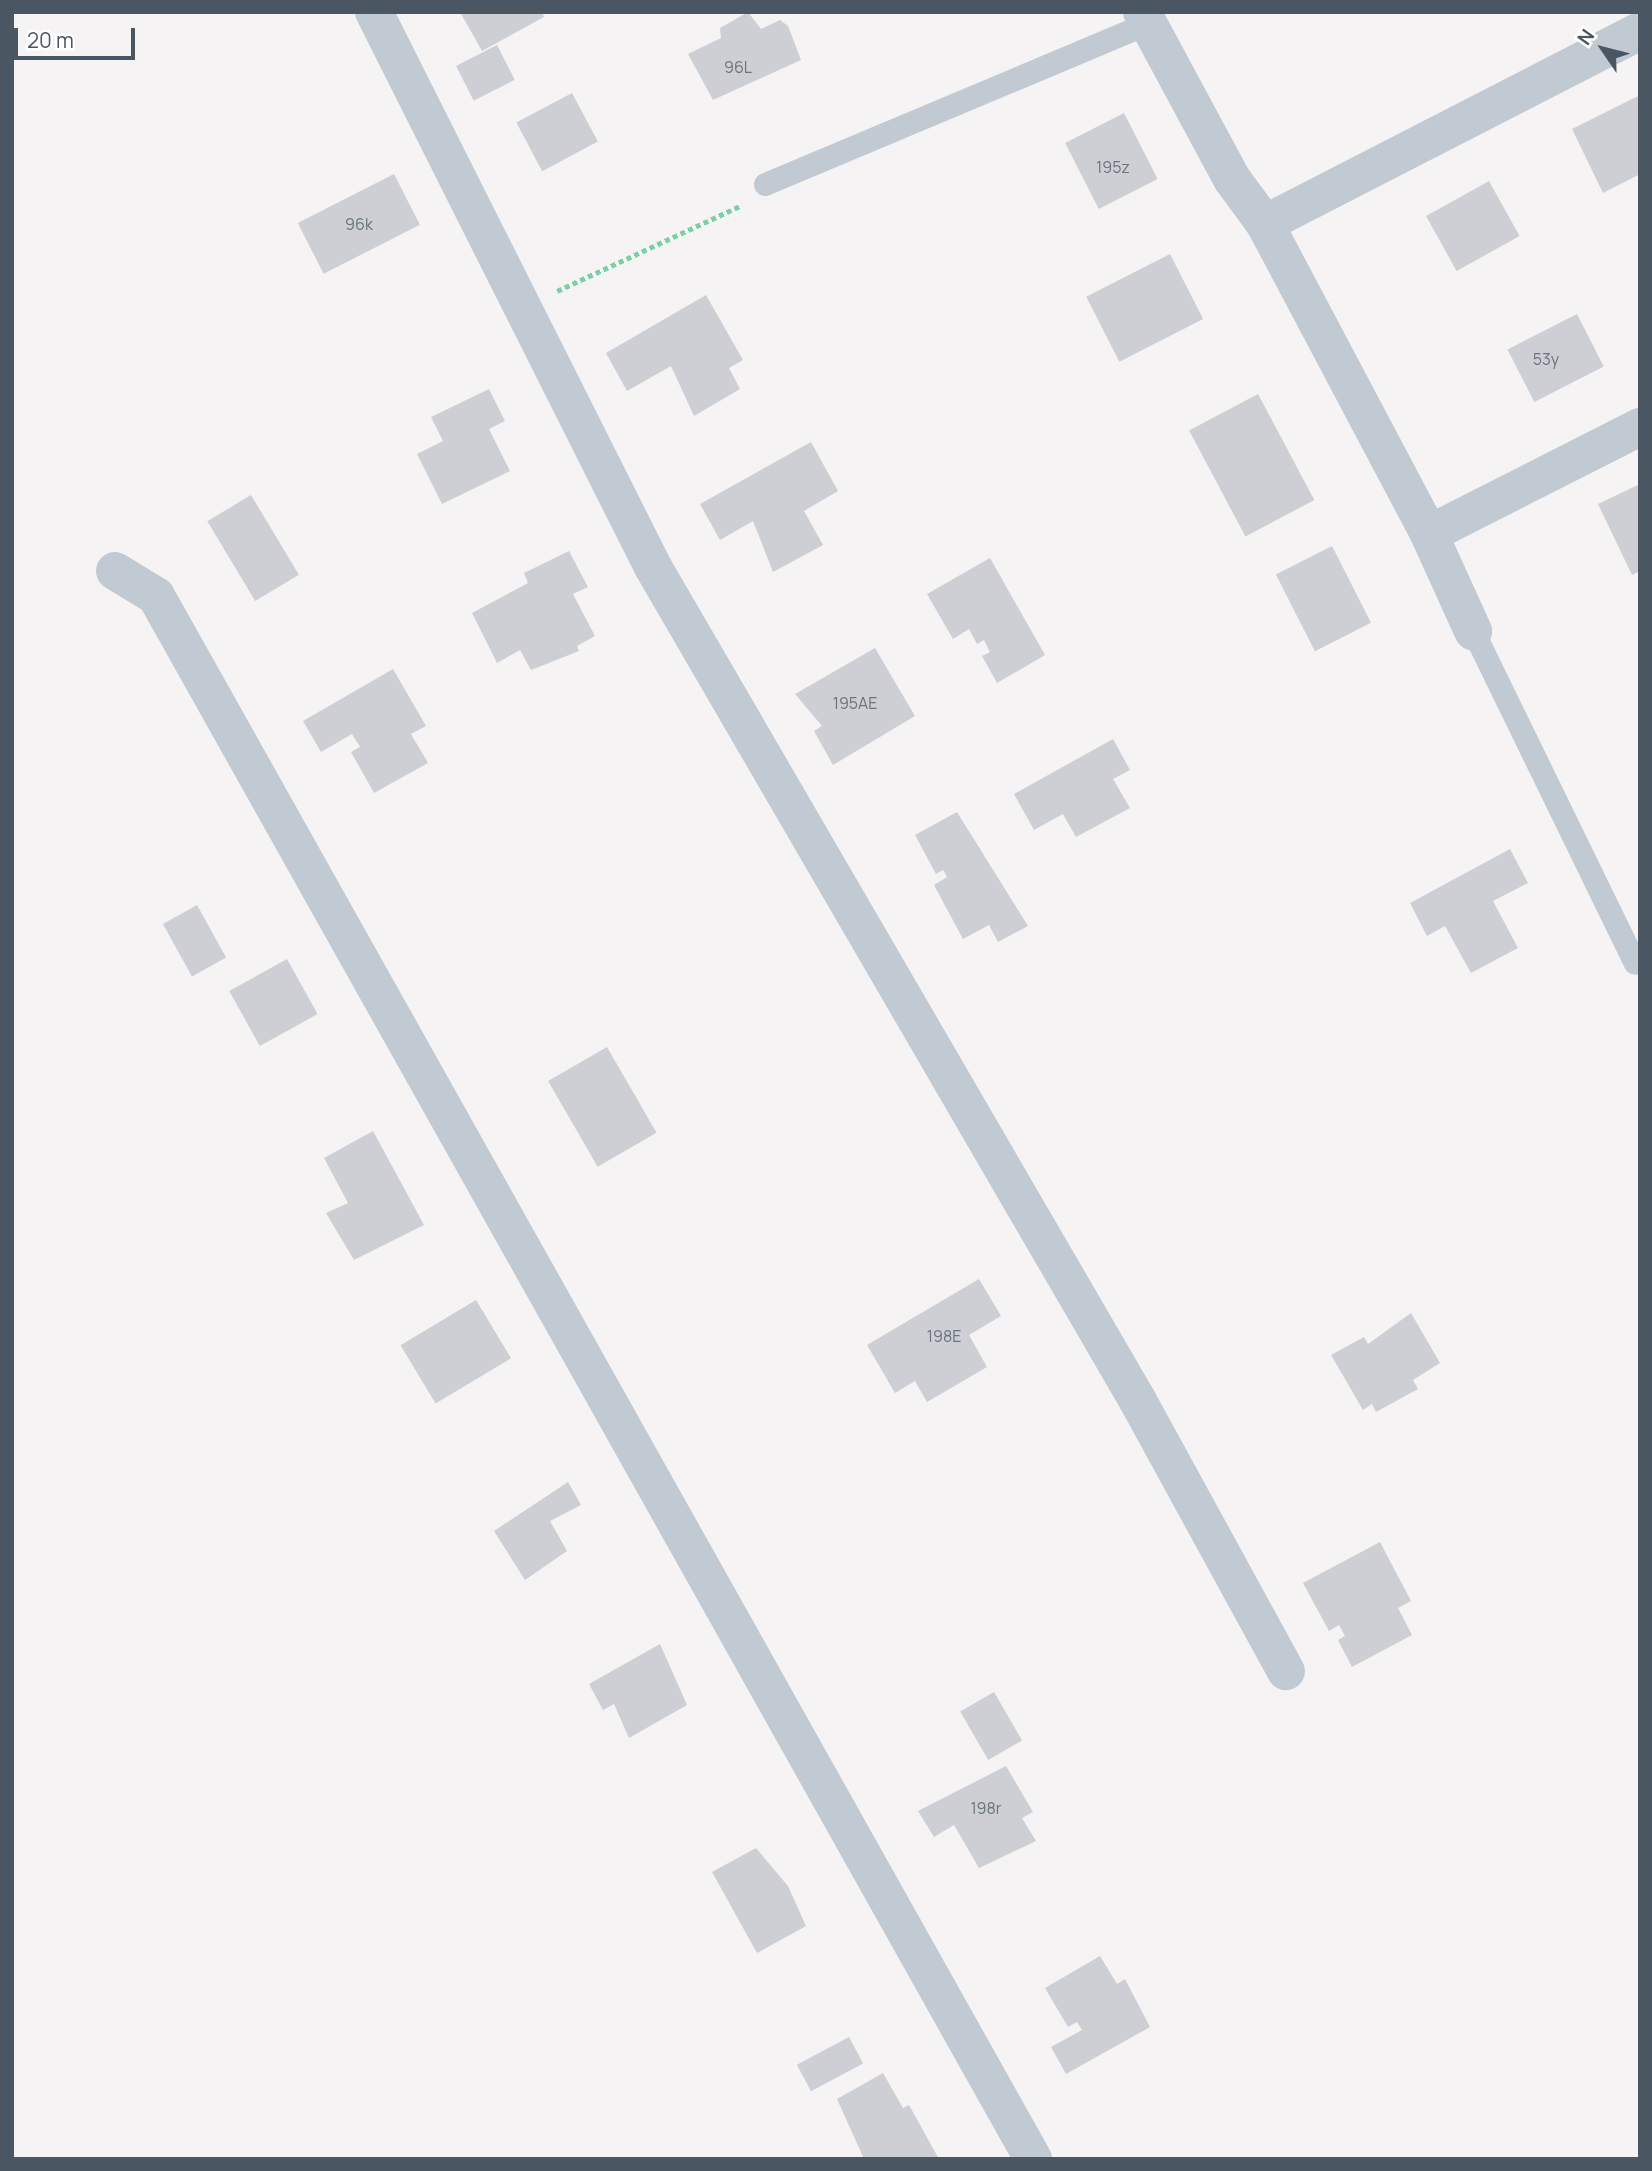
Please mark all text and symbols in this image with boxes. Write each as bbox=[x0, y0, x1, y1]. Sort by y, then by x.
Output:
scale bar bbox=[18, 14, 138, 58]
north arrow bbox=[1568, 14, 1638, 84]
text: N bbox=[1571, 24, 1600, 50]
text: 20 m bbox=[27, 26, 74, 54]
house number: 96L bbox=[724, 57, 752, 77]
house number: 195z bbox=[1096, 157, 1130, 177]
house number: 96k bbox=[345, 214, 373, 234]
house number: 53y bbox=[1533, 349, 1559, 369]
house number: 195AE bbox=[833, 693, 877, 713]
house number: 198E bbox=[927, 1326, 961, 1346]
house number: 198r bbox=[970, 1798, 1002, 1818]

